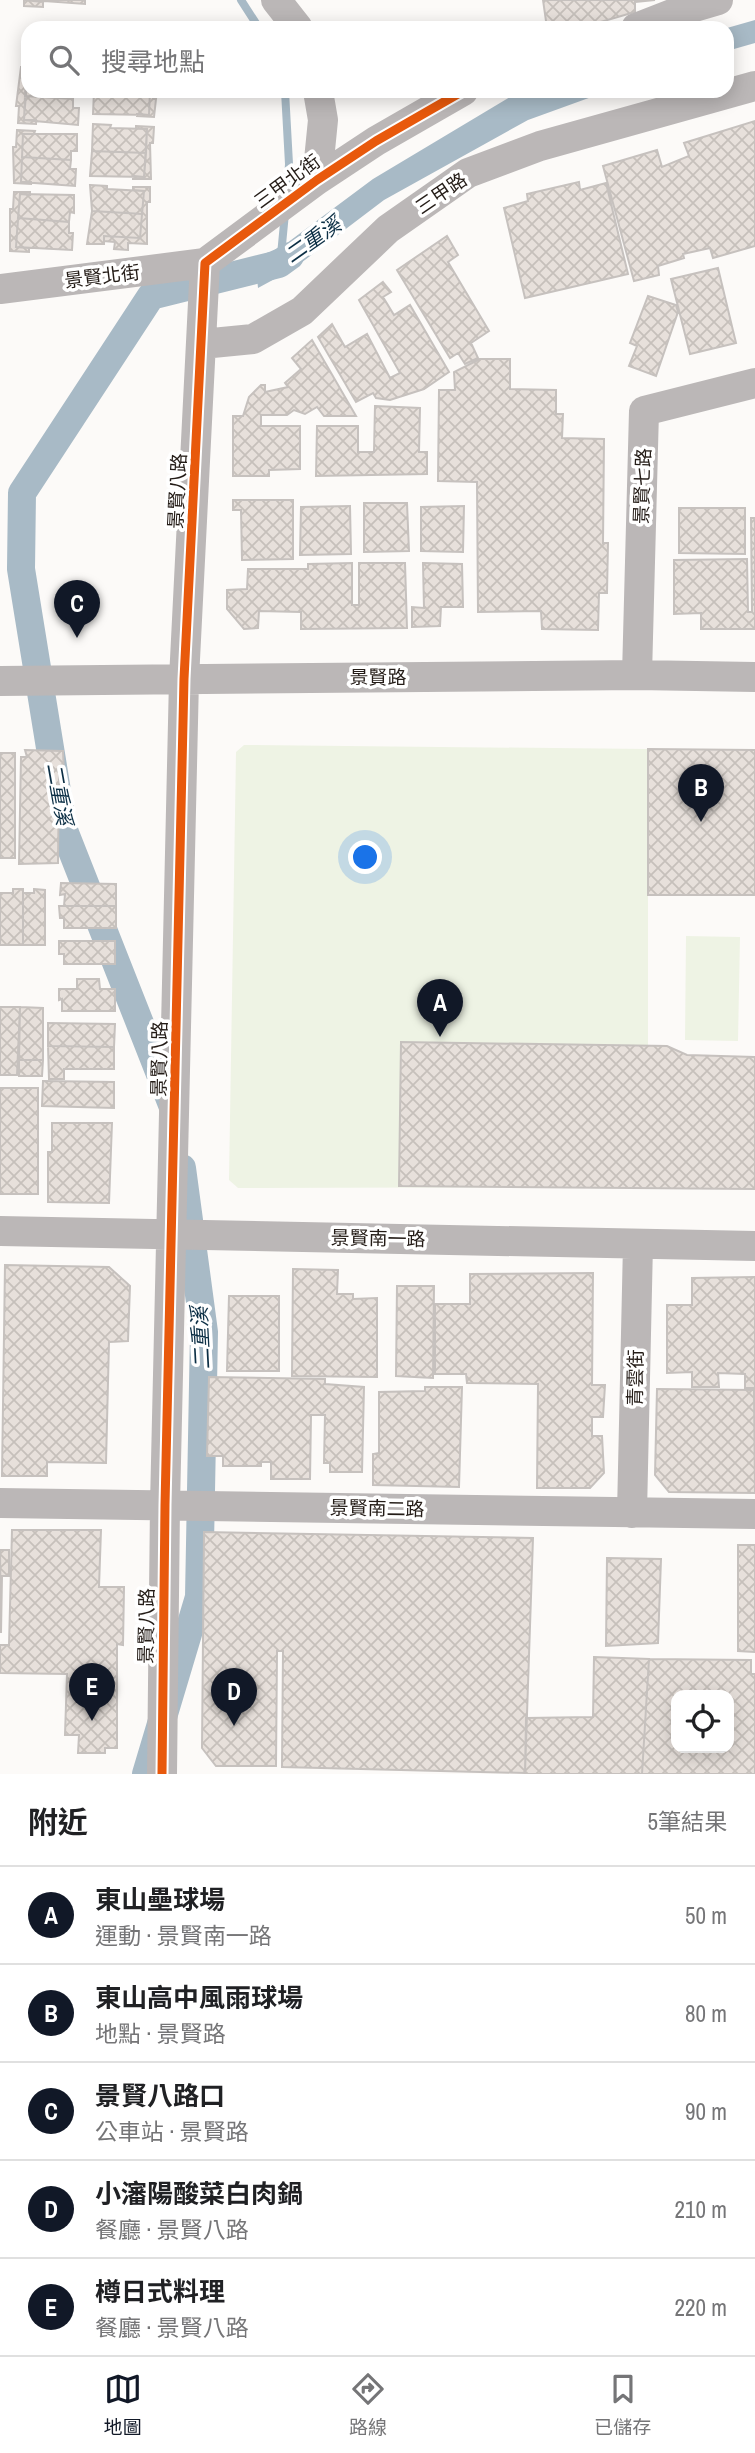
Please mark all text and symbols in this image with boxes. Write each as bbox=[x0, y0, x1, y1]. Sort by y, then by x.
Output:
search box bbox=[21, 21, 734, 98]
icon: search bbox=[45, 41, 83, 79]
text: 搜尋地點 bbox=[101, 44, 205, 79]
street label: 三甲北街 bbox=[249, 148, 325, 214]
street label: 三甲路 bbox=[410, 166, 472, 220]
water label: 二重溪 bbox=[279, 208, 349, 270]
street label: 景賢北街 bbox=[63, 258, 141, 294]
street label: 景賢七路 bbox=[628, 448, 656, 524]
street label: 景賢八路 bbox=[162, 452, 192, 530]
pin: C bbox=[54, 580, 100, 638]
street label: 景賢路 bbox=[349, 664, 407, 690]
water label: 二重溪 bbox=[40, 760, 80, 830]
pin: B bbox=[678, 764, 724, 822]
your location bbox=[348, 840, 382, 874]
pin: A bbox=[417, 979, 463, 1037]
street label: 景賢八路 bbox=[145, 1021, 173, 1097]
street label: 景賢南一路 bbox=[330, 1224, 426, 1252]
water label: 二重溪 bbox=[184, 1303, 217, 1370]
street label: 青雲街 bbox=[622, 1349, 648, 1407]
street label: 景賢南二路 bbox=[329, 1494, 425, 1522]
street label: 景賢八路 bbox=[132, 1588, 160, 1664]
pin: E bbox=[69, 1663, 115, 1721]
pin: D bbox=[211, 1668, 257, 1726]
map controls bbox=[671, 1690, 734, 1753]
button: locate bbox=[671, 1690, 734, 1753]
text: 附近 bbox=[28, 1802, 88, 1842]
text: 5筆結果 bbox=[648, 1806, 727, 1837]
text: 東山壘球場 bbox=[95, 1882, 225, 1917]
text: A bbox=[44, 1900, 58, 1931]
text: 50 m bbox=[685, 1900, 727, 1931]
text: 運動 · 景賢南一路 bbox=[95, 1920, 272, 1951]
text: 東山高中風雨球場 bbox=[95, 1980, 303, 2015]
text: B bbox=[44, 1998, 58, 2029]
text: 80 m bbox=[685, 1998, 727, 2029]
text: 地點 · 景賢路 bbox=[95, 2018, 226, 2049]
text: 景賢八路口 bbox=[95, 2078, 225, 2113]
text: C bbox=[44, 2096, 58, 2127]
text: 90 m bbox=[685, 2096, 727, 2127]
text: 公車站 · 景賢路 bbox=[95, 2116, 249, 2147]
text: 小瀋陽酸菜白肉鍋 bbox=[95, 2176, 303, 2211]
text: D bbox=[44, 2194, 58, 2225]
text: 210 m bbox=[675, 2194, 727, 2225]
text: 餐廳 · 景賢八路 bbox=[95, 2214, 249, 2245]
text: 樽日式料理 bbox=[95, 2274, 225, 2309]
text: E bbox=[45, 2292, 57, 2323]
text: 220 m bbox=[675, 2292, 727, 2323]
text: 餐廳 · 景賢八路 bbox=[95, 2312, 249, 2343]
tab: 地圖 bbox=[104, 2370, 142, 2440]
tab: 路線 bbox=[349, 2370, 387, 2440]
tab: 已儲存 bbox=[594, 2370, 651, 2440]

